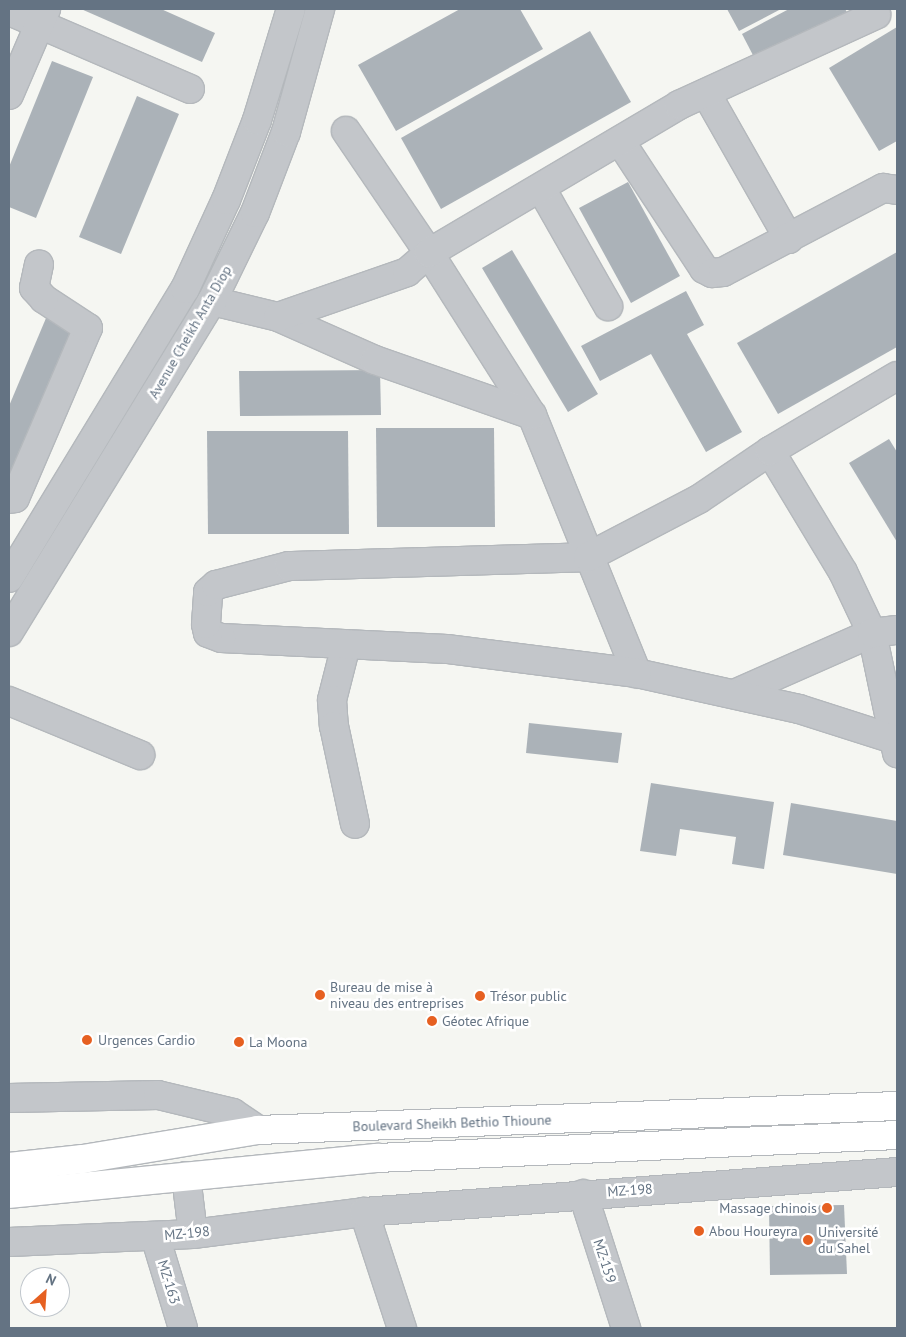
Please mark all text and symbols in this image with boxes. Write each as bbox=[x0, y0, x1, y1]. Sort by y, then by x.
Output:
street label: Avenue Cheikh Anta Diop bbox=[145, 262, 235, 402]
place label: Bureau de mise à niveau des entreprises bbox=[330, 979, 464, 1012]
place label: Trésor public bbox=[490, 988, 567, 1004]
marker: Bureau de mise à niveau des entreprises bbox=[314, 989, 326, 1001]
marker: Trésor public bbox=[474, 990, 486, 1002]
place label: Géotec Afrique bbox=[442, 1013, 530, 1029]
marker: Géotec Afrique bbox=[426, 1015, 438, 1027]
place label: Urgences Cardio bbox=[98, 1032, 195, 1048]
marker: Urgences Cardio bbox=[80, 1033, 94, 1047]
place label: La Moona bbox=[249, 1034, 307, 1050]
marker: La Moona bbox=[233, 1036, 245, 1048]
street label: Boulevard Sheikh Bethio Thioune bbox=[352, 1111, 552, 1135]
street label: MZ-198 bbox=[607, 1180, 653, 1200]
place label: Massage chinois bbox=[719, 1200, 817, 1216]
marker: Massage chinois bbox=[821, 1202, 833, 1214]
street label: MZ-198 bbox=[164, 1223, 210, 1243]
place label: Abou Houreyra bbox=[709, 1223, 798, 1239]
place label: Université du Sahel bbox=[818, 1224, 878, 1256]
marker: Abou Houreyra bbox=[693, 1225, 705, 1237]
marker: Université du Sahel bbox=[802, 1234, 814, 1246]
street label: MZ-159 bbox=[590, 1237, 620, 1285]
street label: MZ-163 bbox=[154, 1258, 184, 1306]
north arrow bbox=[20, 1267, 70, 1317]
text: N bbox=[43, 1269, 59, 1290]

